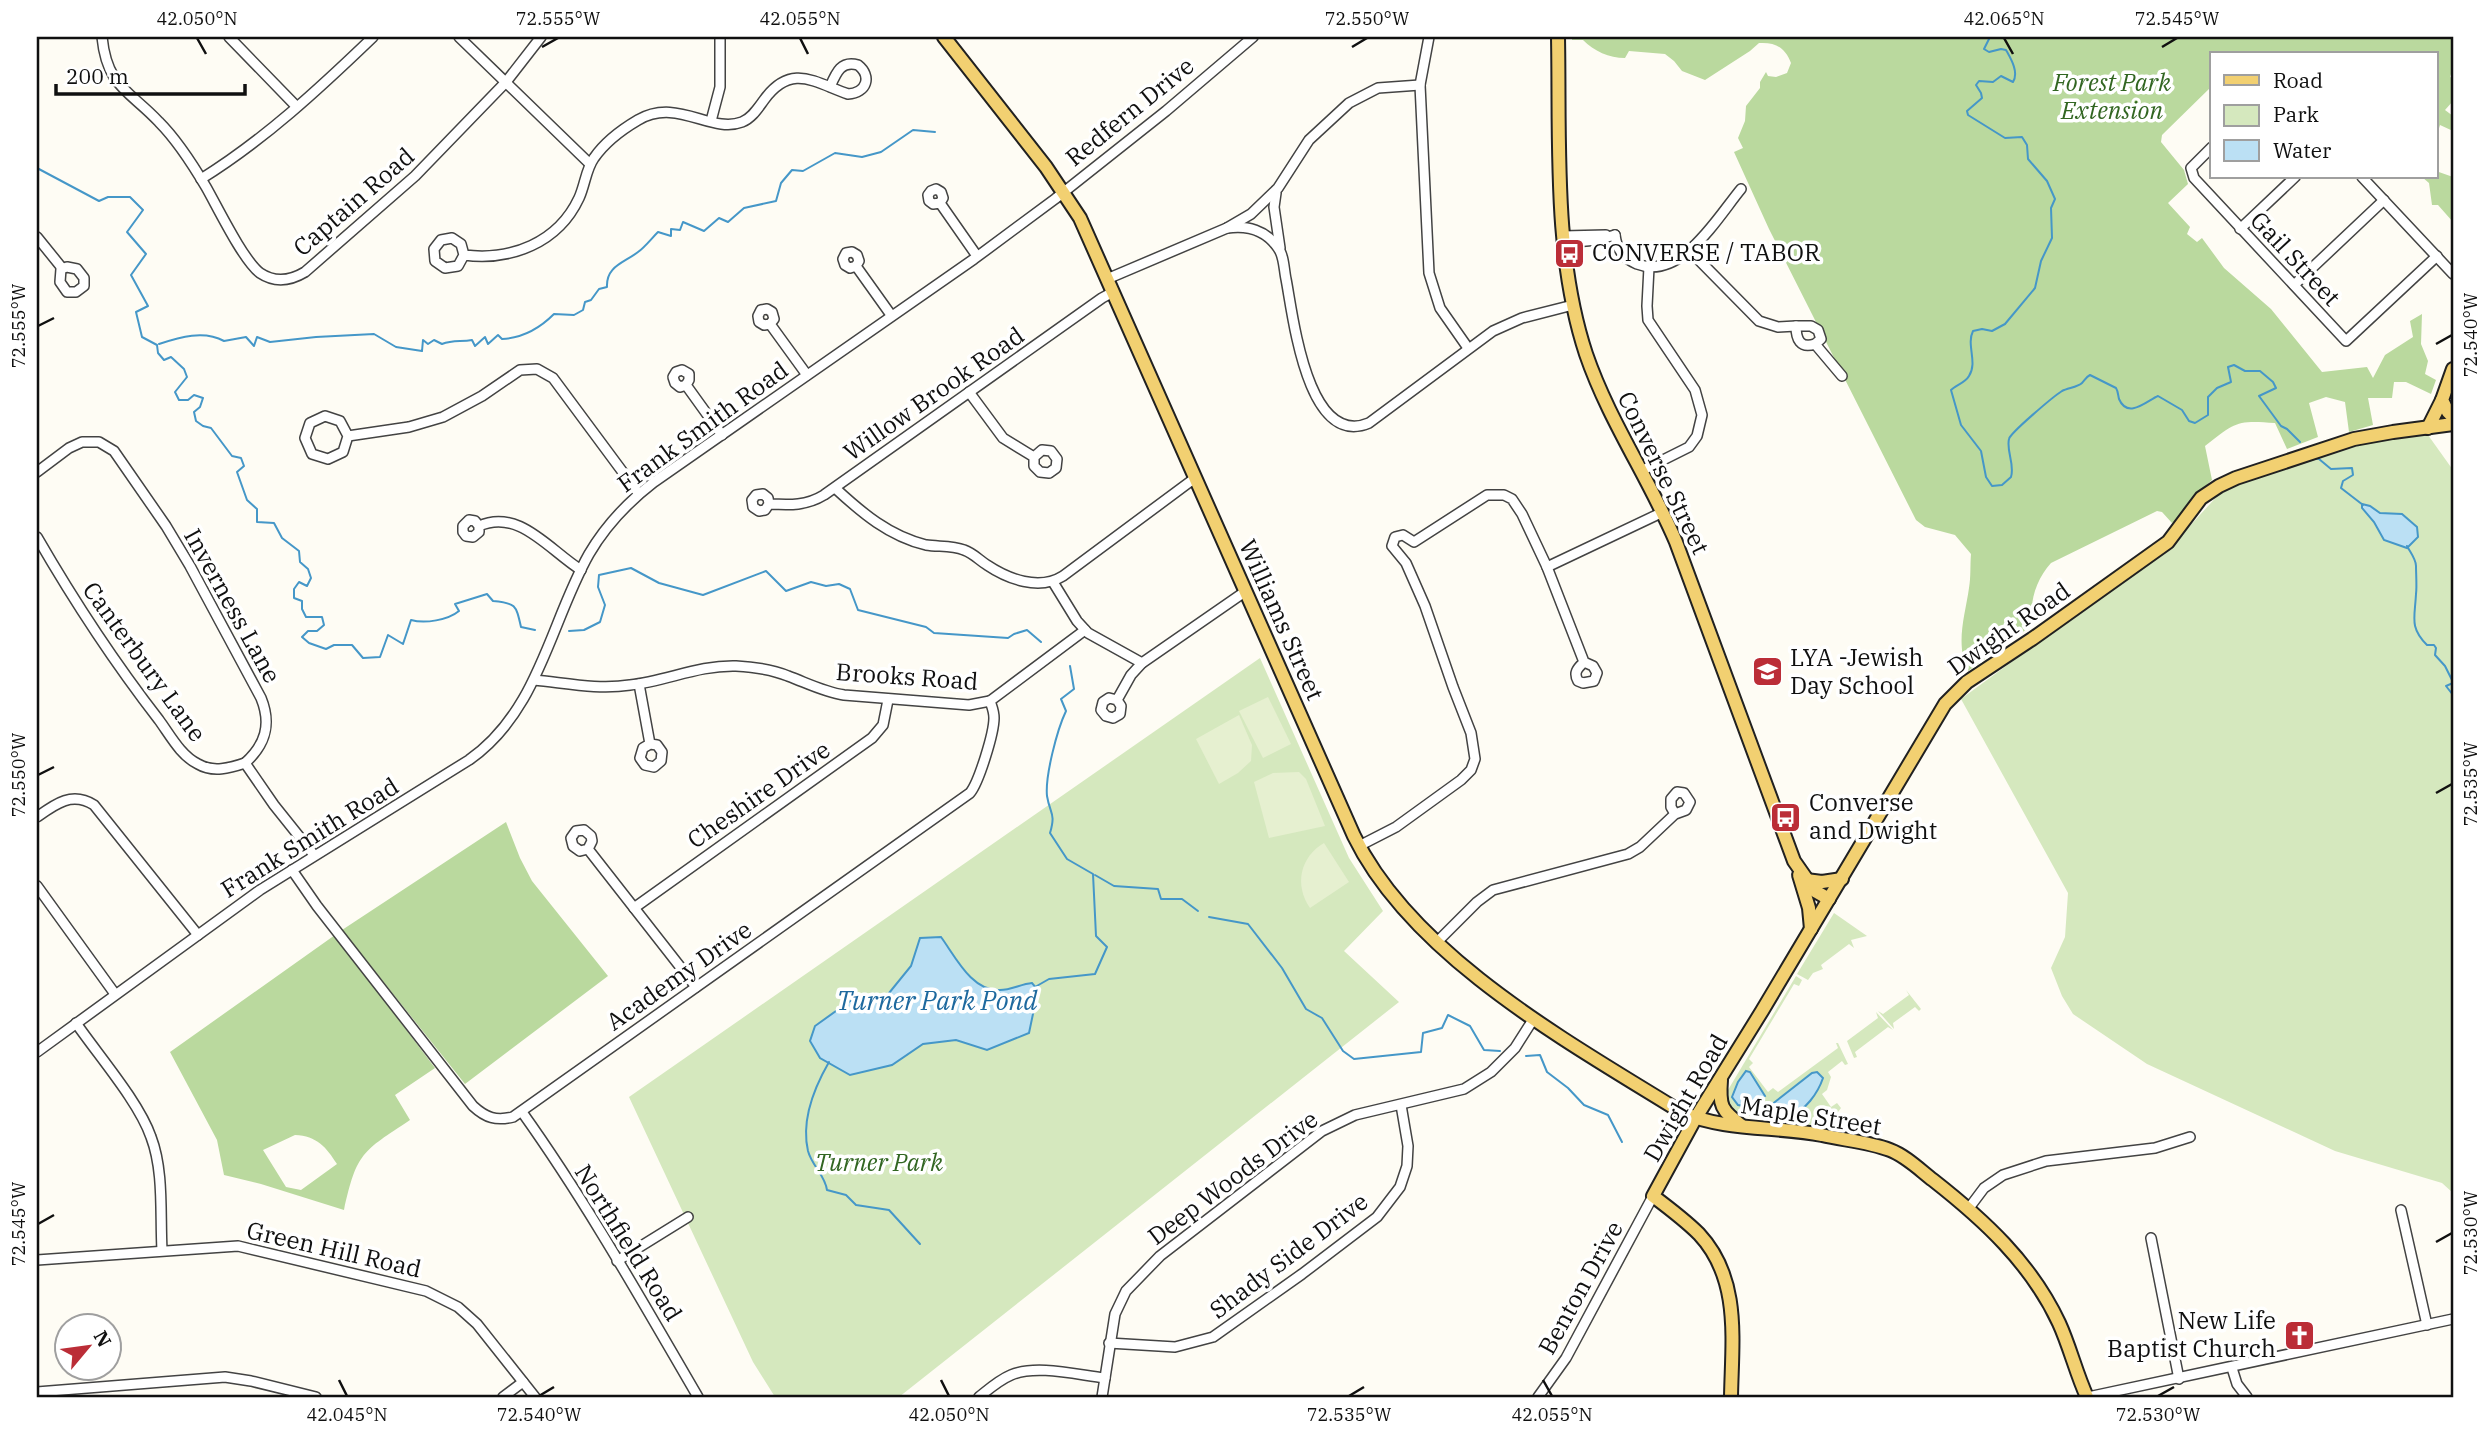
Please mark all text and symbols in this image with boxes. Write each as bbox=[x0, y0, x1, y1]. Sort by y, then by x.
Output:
text: 42.050°N bbox=[156, 7, 238, 30]
text: 72.555°W bbox=[516, 7, 601, 30]
text: 42.055°N bbox=[759, 7, 841, 30]
text: 72.550°W bbox=[1325, 7, 1410, 30]
text: 42.065°N bbox=[1963, 7, 2045, 30]
text: 72.545°W bbox=[2135, 7, 2220, 30]
street label: Redfern Drive bbox=[1058, 50, 1200, 173]
scale bar bbox=[56, 52, 245, 96]
legend bbox=[2210, 52, 2438, 178]
text: 200 m bbox=[66, 62, 129, 90]
park label: Forest Park Extension bbox=[2052, 66, 2171, 126]
text: Road bbox=[2273, 66, 2323, 94]
text: Park bbox=[2273, 100, 2320, 128]
text: Water bbox=[2273, 136, 2332, 164]
street label: Captain Road bbox=[286, 140, 421, 263]
street label: Gail Street bbox=[2244, 204, 2348, 313]
bus stop icon: CONVERSE / TABOR bbox=[1552, 236, 1586, 270]
place label: CONVERSE / TABOR bbox=[1592, 236, 1820, 268]
text: 72.555°W bbox=[7, 283, 30, 368]
text: 72.540°W bbox=[2459, 292, 2482, 377]
street label: Willow Brook Road bbox=[837, 319, 1030, 467]
street label: Frank Smith Road bbox=[611, 353, 794, 499]
street label: Converse Street bbox=[1611, 386, 1717, 559]
street label: Inverness Lane bbox=[177, 523, 289, 688]
street label: Williams Street bbox=[1232, 534, 1332, 705]
street label: Dwight Road bbox=[1941, 574, 2076, 682]
street label: Canterbury Lane bbox=[76, 575, 214, 748]
place label: LYA -Jewish Day School bbox=[1790, 641, 1923, 701]
street label: Brooks Road bbox=[835, 655, 979, 697]
school or university icon: LYA -Jewish Day School bbox=[1750, 655, 1784, 689]
text: 72.550°W bbox=[7, 732, 30, 817]
street label: Cheshire Drive bbox=[681, 733, 836, 855]
text: 72.535°W bbox=[2459, 741, 2482, 826]
street label: Frank Smith Road bbox=[215, 770, 404, 905]
place label: Converse and Dwight bbox=[1809, 786, 1937, 846]
bus stop icon: Converse and Dwight bbox=[1769, 800, 1803, 834]
street label: Academy Drive bbox=[599, 913, 758, 1037]
water label: Turner Park Pond bbox=[836, 983, 1038, 1017]
street label: Dwight Road bbox=[1636, 1028, 1735, 1167]
street label: Maple Street bbox=[1739, 1088, 1884, 1142]
street label: Deep Woods Drive bbox=[1141, 1103, 1324, 1252]
park label: Turner Park bbox=[815, 1146, 943, 1178]
street label: Northfield Road bbox=[568, 1158, 690, 1327]
text: 72.545°W bbox=[7, 1181, 30, 1266]
street label: Shady Side Drive bbox=[1203, 1185, 1374, 1325]
text: 72.530°W bbox=[2459, 1190, 2482, 1275]
street label: Green Hill Road bbox=[244, 1213, 425, 1285]
street label: Benton Drive bbox=[1530, 1215, 1630, 1360]
place label: New Life Baptist Church bbox=[2107, 1304, 2276, 1364]
north arrow bbox=[52, 1312, 122, 1382]
church icon: New Life Baptist Church bbox=[2282, 1318, 2316, 1352]
text: N bbox=[89, 1326, 117, 1351]
text: 42.045°N bbox=[306, 1403, 388, 1426]
text: 72.540°W bbox=[497, 1403, 582, 1426]
text: 42.050°N bbox=[908, 1403, 990, 1426]
text: 72.535°W bbox=[1307, 1403, 1392, 1426]
text: 42.055°N bbox=[1511, 1403, 1593, 1426]
text: 72.530°W bbox=[2116, 1403, 2201, 1426]

